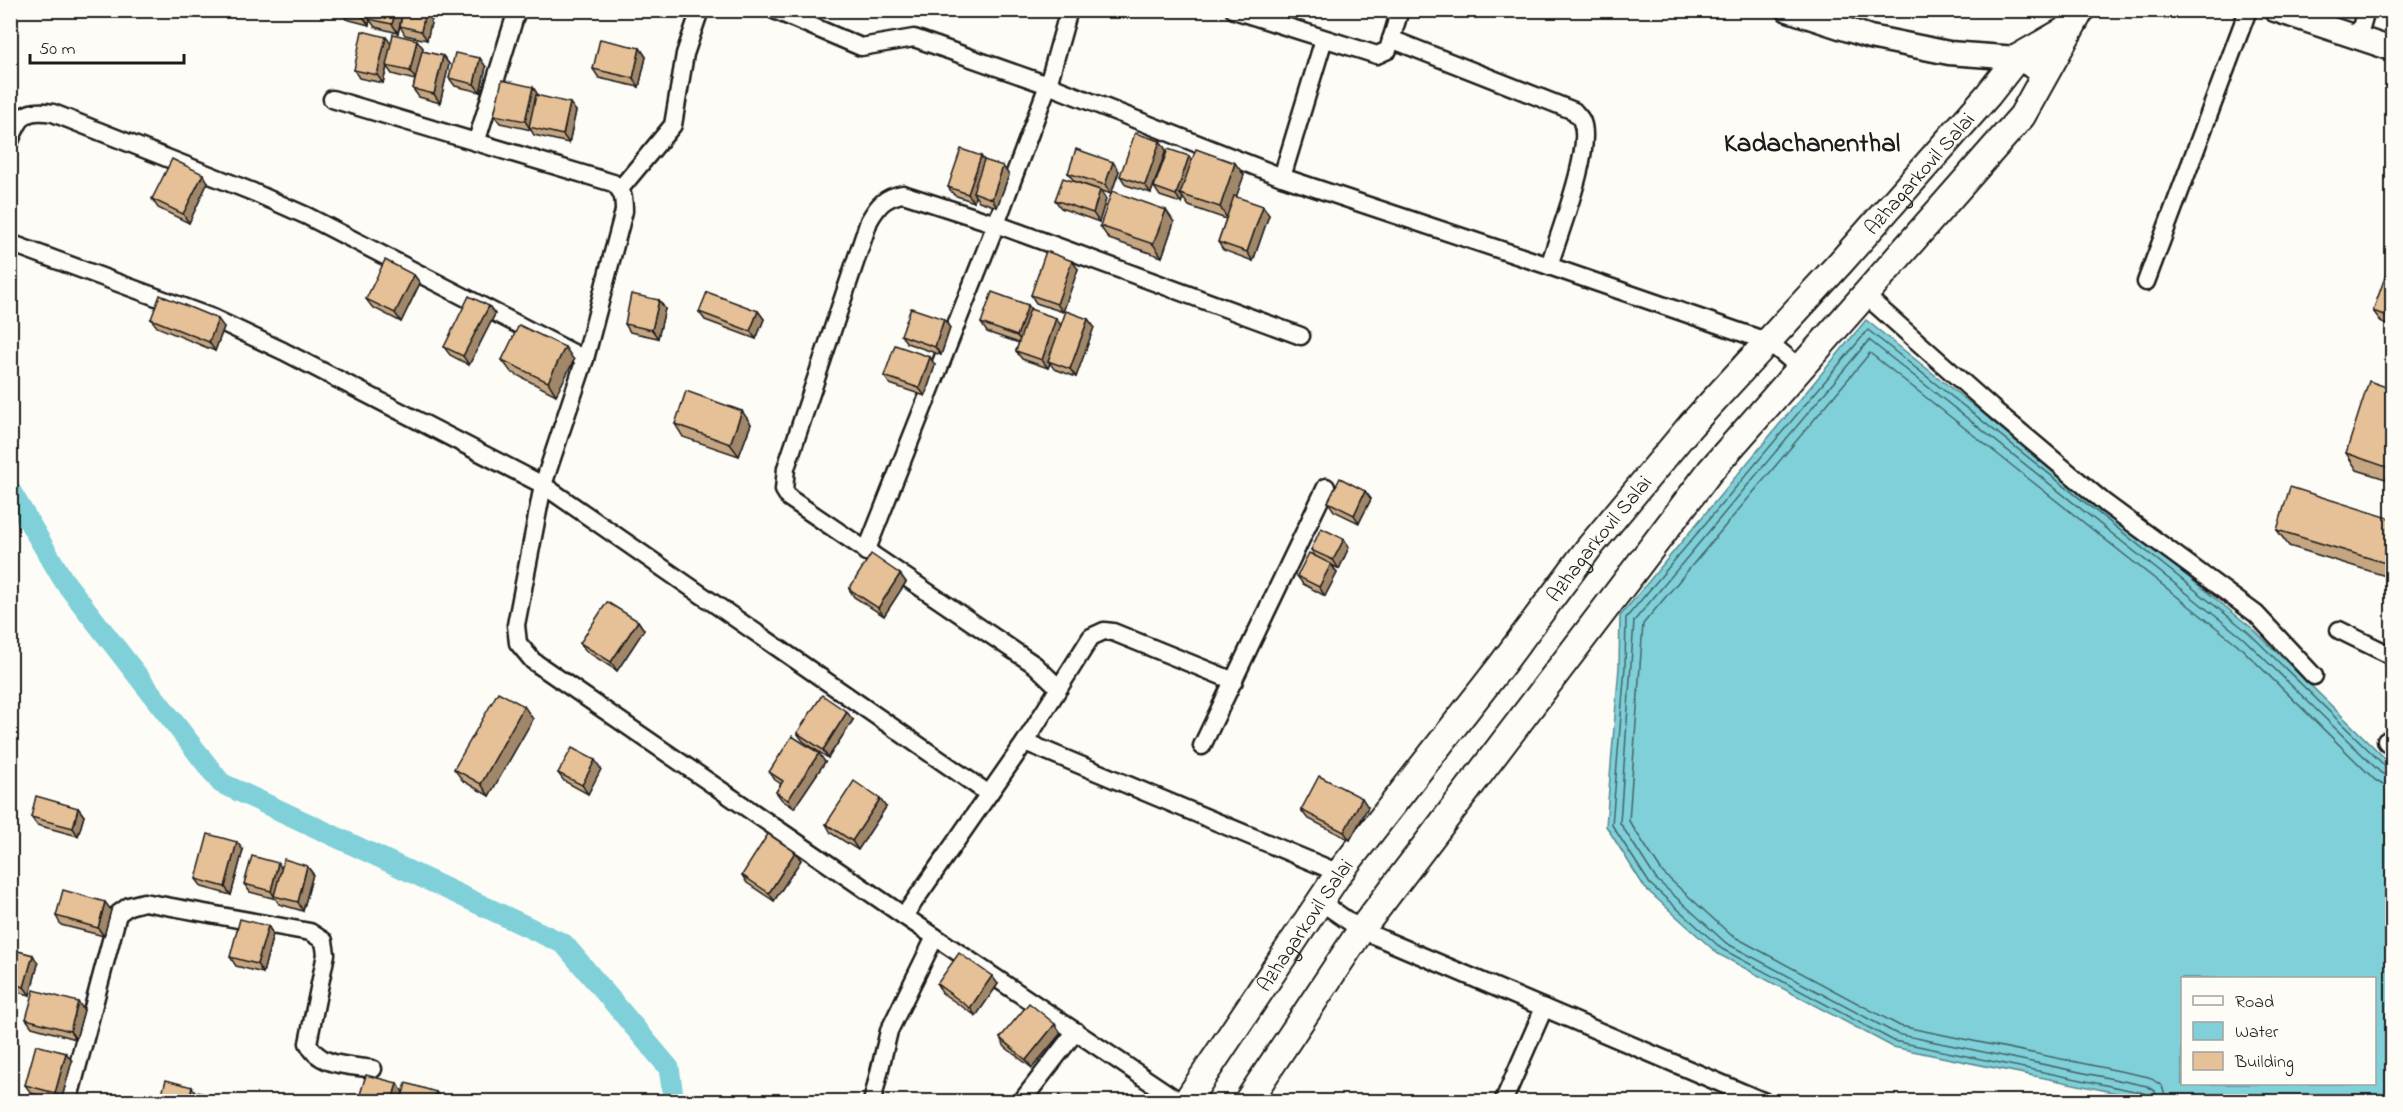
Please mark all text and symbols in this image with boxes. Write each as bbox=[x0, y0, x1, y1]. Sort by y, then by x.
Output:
scale bar bbox=[30, 27, 184, 65]
text: 50 m bbox=[39, 37, 76, 63]
street label: Azhagarkovil Salai bbox=[1858, 107, 1983, 243]
district label: Kadachanenthal bbox=[1724, 125, 1900, 164]
street label: Azhagarkovil Salai bbox=[1540, 470, 1660, 609]
street label: Azhagarkovil Salai bbox=[1251, 853, 1362, 999]
legend bbox=[2181, 977, 2376, 1085]
text: Road bbox=[2235, 990, 2274, 1016]
text: Water bbox=[2235, 1020, 2279, 1046]
text: Building bbox=[2234, 1050, 2294, 1077]

